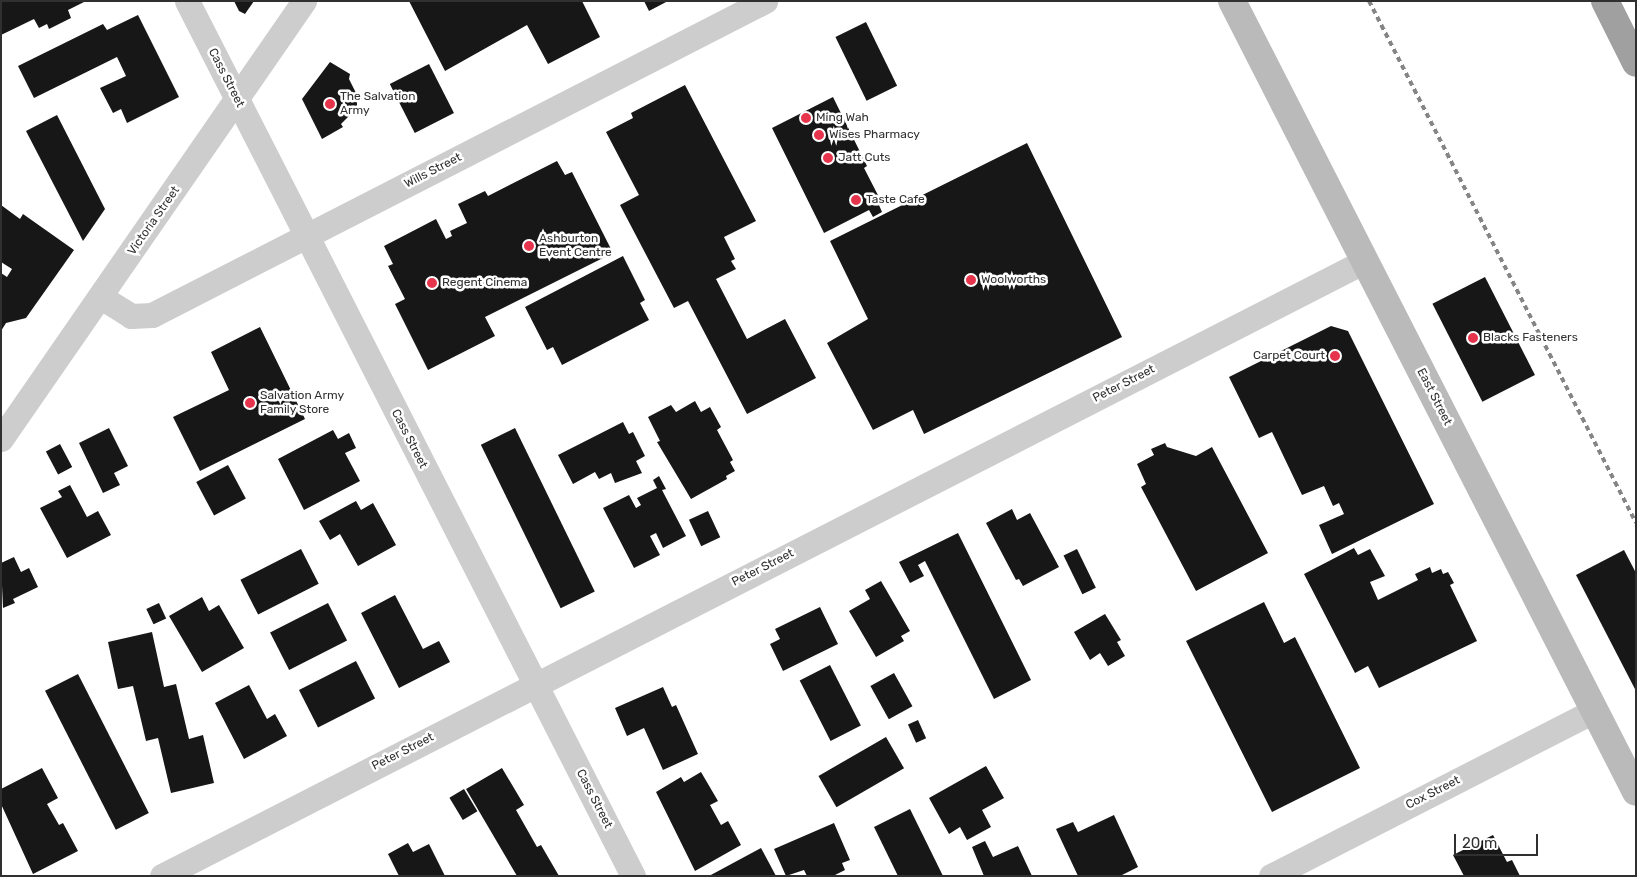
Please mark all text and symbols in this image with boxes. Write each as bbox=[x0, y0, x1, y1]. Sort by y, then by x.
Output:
street label: Cass Street bbox=[205, 46, 247, 110]
place label: The Salvation Army bbox=[340, 90, 415, 118]
marker: The Salvation Army bbox=[324, 98, 336, 110]
place label: Ming Wah bbox=[816, 111, 869, 125]
marker: Ming Wah bbox=[800, 112, 812, 124]
place label: Wises Pharmacy bbox=[829, 128, 920, 142]
marker: Wises Pharmacy bbox=[813, 129, 825, 141]
street label: Wills Street bbox=[402, 150, 464, 192]
place label: Jatt Cuts bbox=[838, 151, 890, 165]
marker: Jatt Cuts bbox=[822, 152, 834, 164]
street label: Victoria Street bbox=[125, 184, 183, 258]
place label: Taste Cafe bbox=[866, 193, 925, 207]
marker: Taste Cafe bbox=[850, 194, 862, 206]
place label: Ashburton Event Centre bbox=[539, 232, 612, 260]
marker: Ashburton Event Centre bbox=[523, 240, 535, 252]
place label: Woolworths bbox=[981, 273, 1046, 287]
marker: Woolworths bbox=[965, 274, 977, 286]
place label: Regent Cinema bbox=[442, 276, 527, 290]
marker: Regent Cinema bbox=[426, 277, 438, 289]
place label: Blacks Fasteners bbox=[1483, 331, 1578, 345]
marker: Blacks Fasteners bbox=[1467, 332, 1479, 344]
place label: Carpet Court bbox=[1253, 349, 1325, 363]
marker: Carpet Court bbox=[1329, 350, 1341, 362]
street label: Peter Street bbox=[1090, 362, 1158, 406]
street label: East Street bbox=[1413, 366, 1455, 428]
place label: Salvation Army Family Store bbox=[260, 389, 344, 417]
marker: Salvation Army Family Store bbox=[244, 397, 256, 409]
street label: Cass Street bbox=[388, 407, 430, 471]
street label: Peter Street bbox=[729, 546, 797, 590]
street label: Peter Street bbox=[369, 730, 437, 774]
street label: Cass Street bbox=[573, 767, 615, 831]
street label: Cox Street bbox=[1404, 773, 1462, 813]
scale bar bbox=[1457, 824, 1541, 856]
text: 20 m bbox=[1462, 834, 1497, 852]

